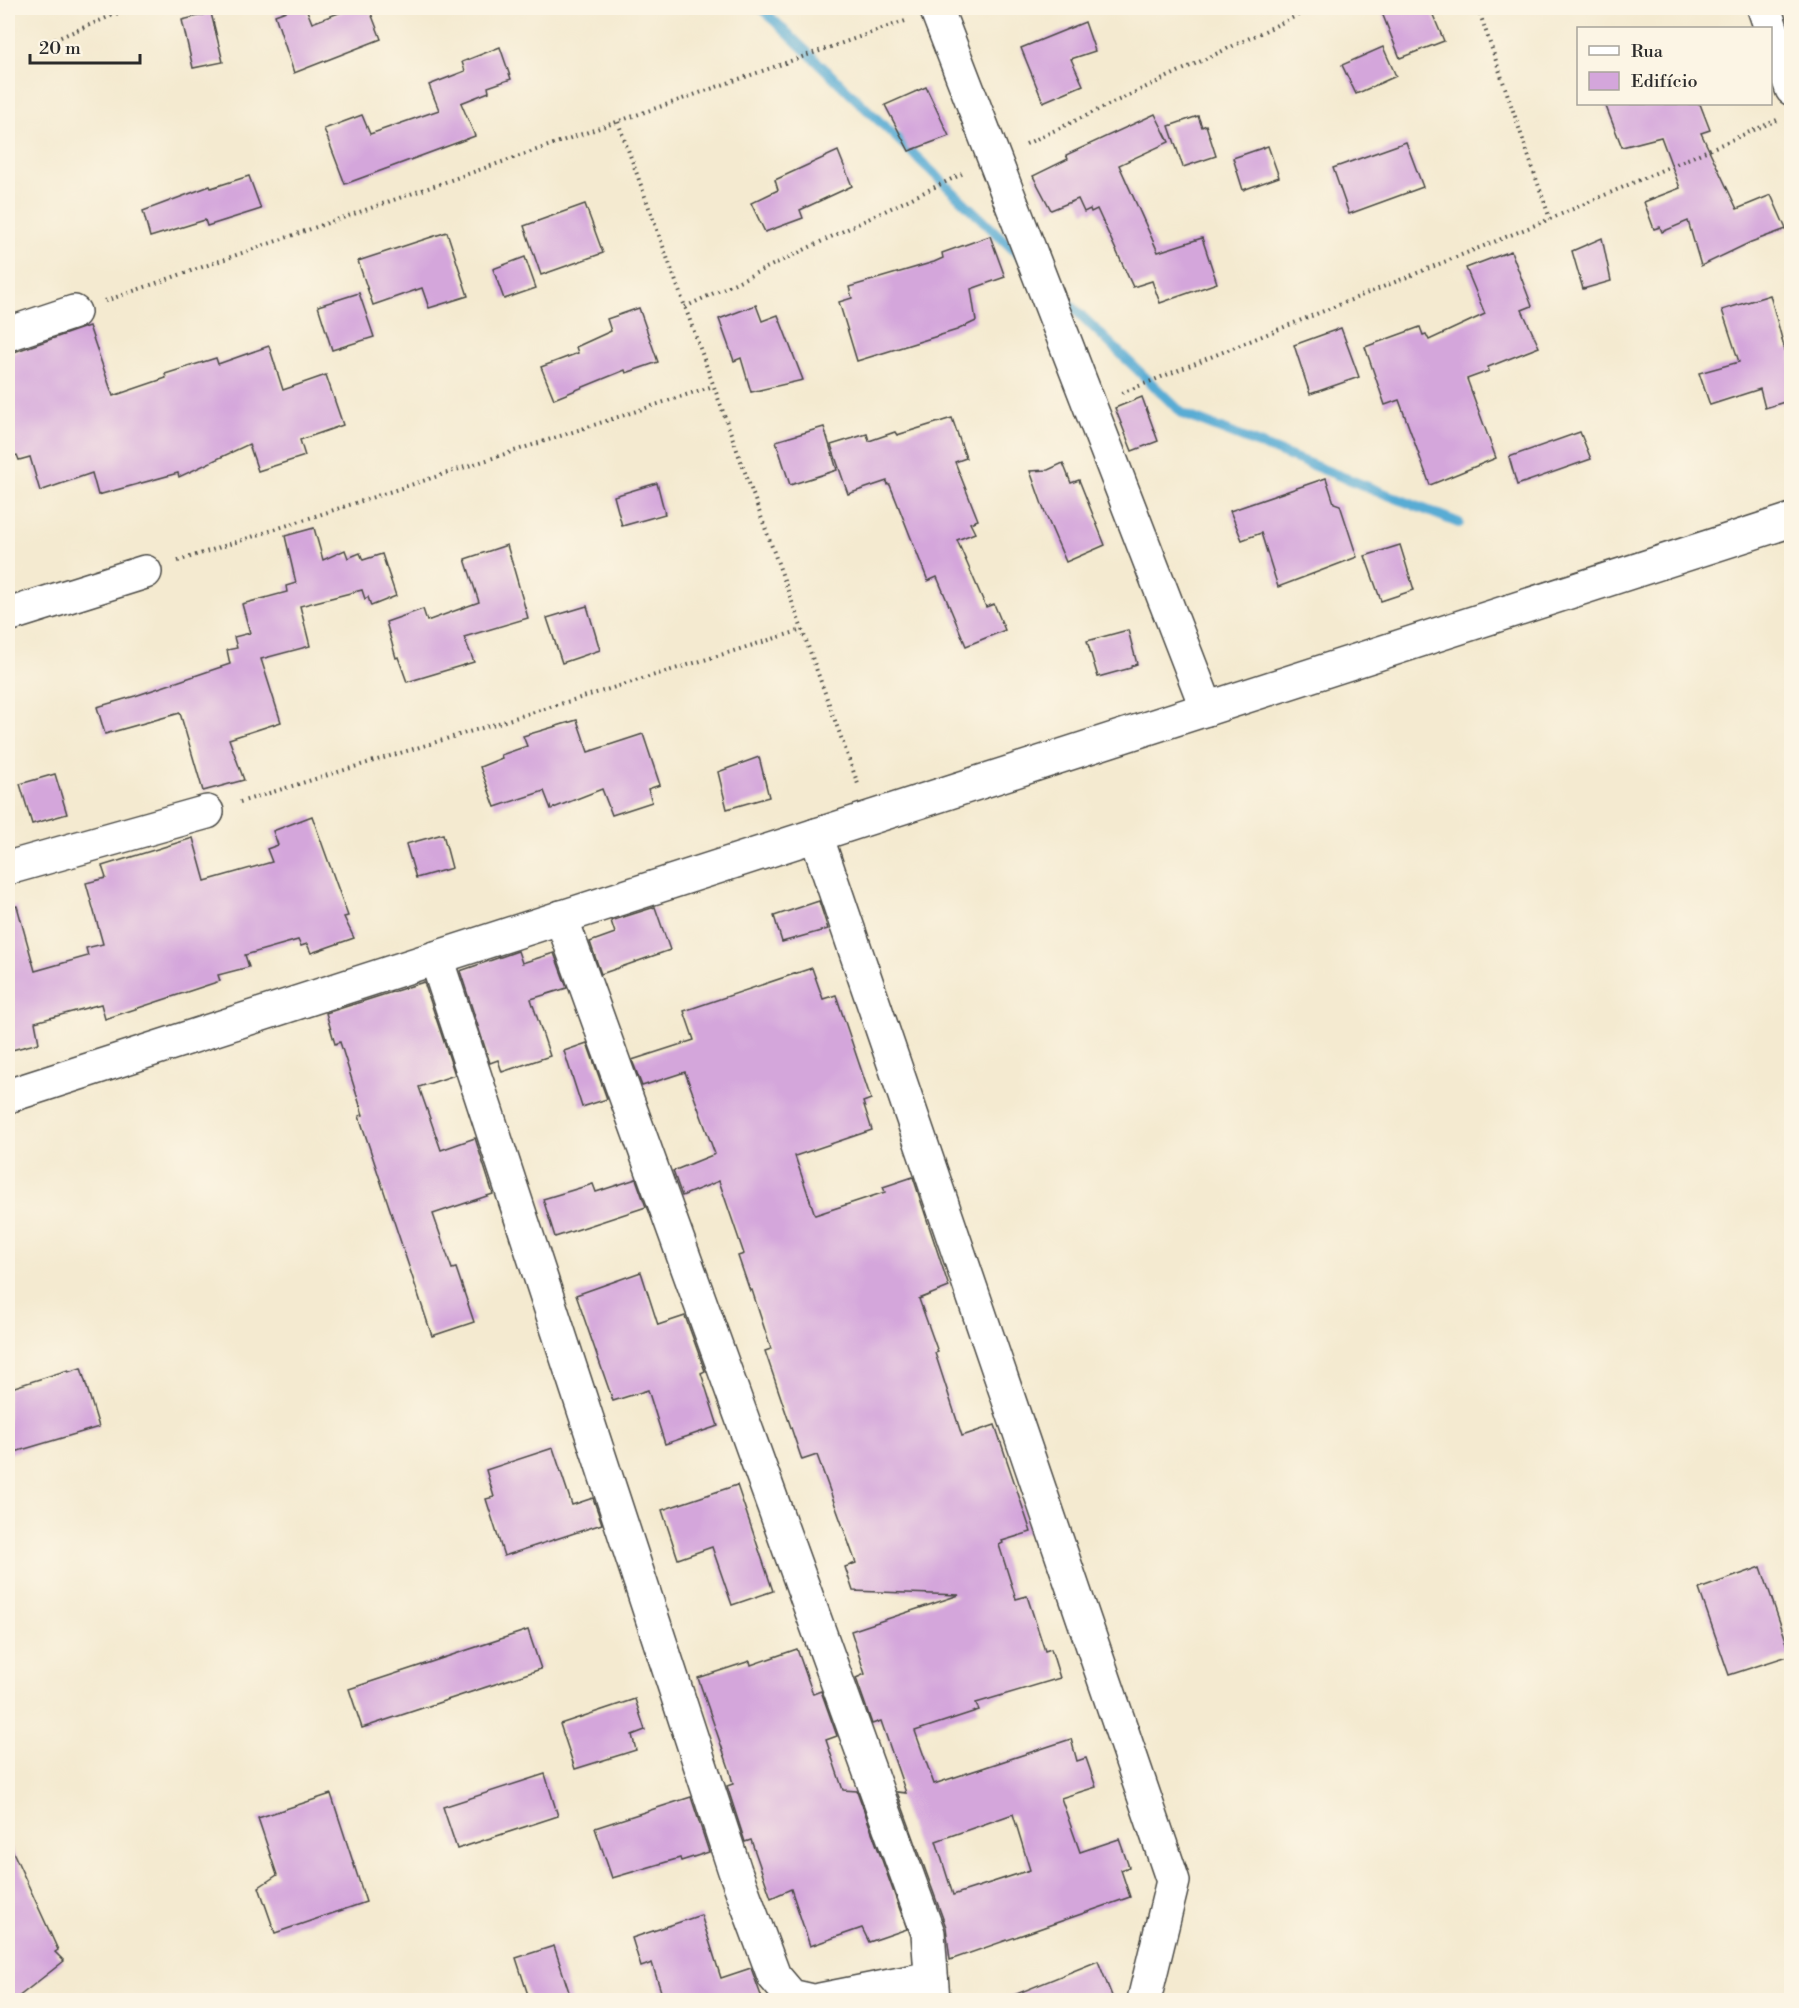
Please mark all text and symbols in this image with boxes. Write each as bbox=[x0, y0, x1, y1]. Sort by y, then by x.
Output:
scale bar bbox=[30, 27, 140, 65]
legend bbox=[1577, 27, 1772, 105]
text: 20 m bbox=[39, 37, 81, 60]
text: Rua bbox=[1631, 40, 1664, 63]
text: Edifício bbox=[1631, 70, 1698, 93]

